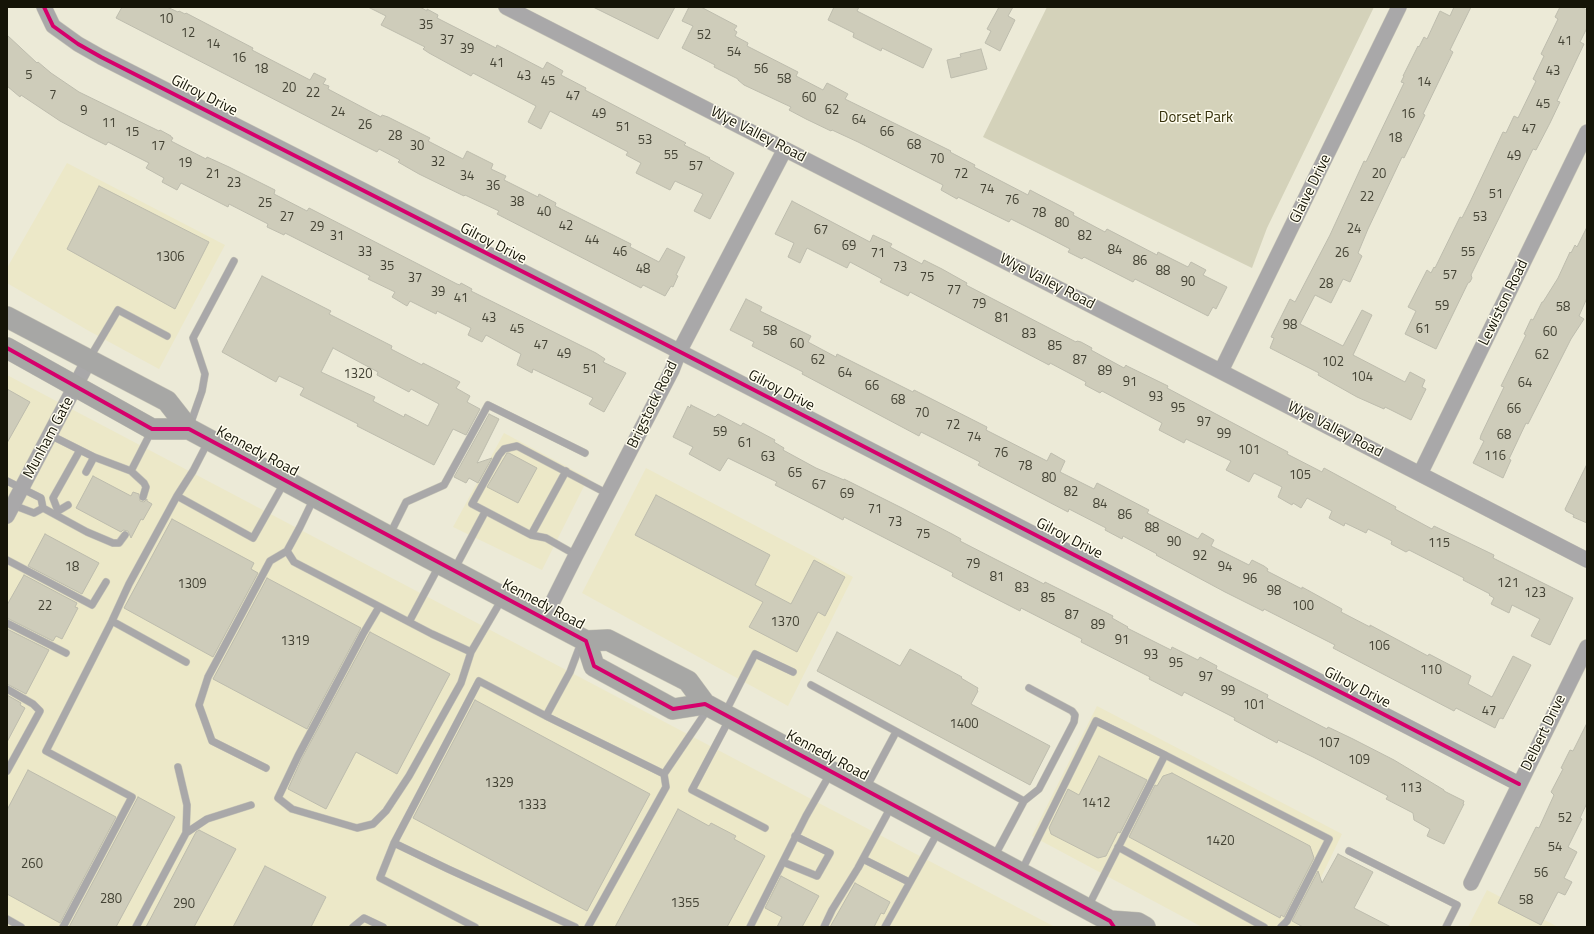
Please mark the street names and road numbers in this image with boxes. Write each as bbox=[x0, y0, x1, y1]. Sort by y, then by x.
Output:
street label: Gilroy Drive bbox=[168, 72, 240, 120]
street label: Wye Valley Road bbox=[707, 103, 809, 167]
street label: Glaive Drive bbox=[1287, 152, 1335, 226]
street label: Gilroy Drive bbox=[457, 220, 529, 268]
street label: Wye Valley Road bbox=[996, 250, 1098, 314]
street label: Lewiston Road bbox=[1475, 257, 1533, 349]
street label: Brigstock Road bbox=[624, 358, 682, 452]
street label: Gilroy Drive bbox=[745, 367, 817, 415]
street label: Munham Gate bbox=[20, 394, 78, 482]
street label: Wye Valley Road bbox=[1284, 398, 1386, 462]
street label: Kennedy Road bbox=[213, 423, 301, 481]
street label: Gilroy Drive bbox=[1033, 515, 1105, 563]
street label: Kennedy Road bbox=[499, 576, 587, 634]
street label: Gilroy Drive bbox=[1321, 664, 1393, 712]
street label: Delbert Drive bbox=[1518, 692, 1570, 774]
street label: Kennedy Road bbox=[783, 727, 871, 785]

